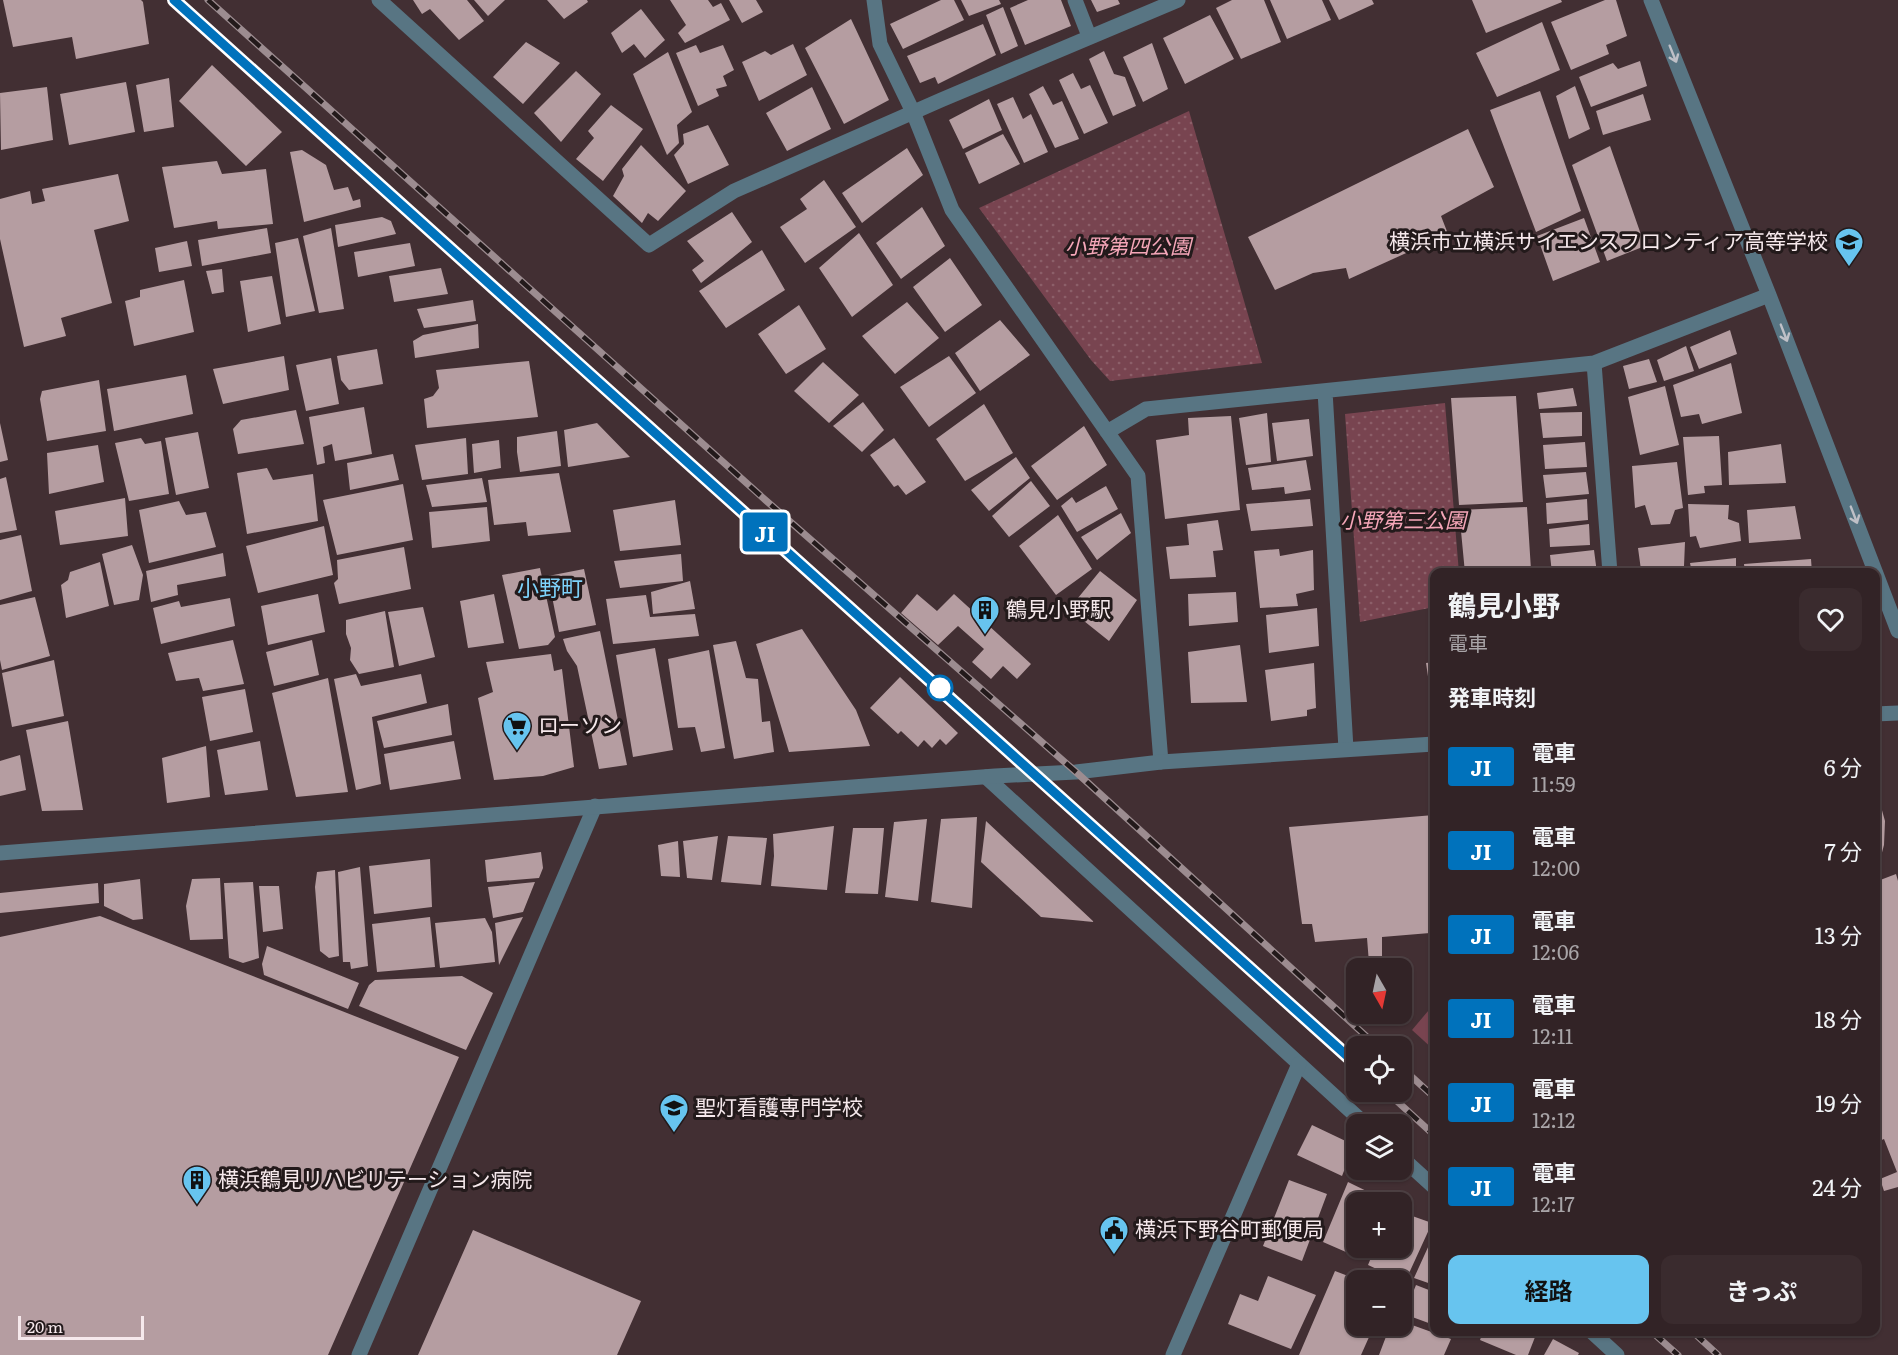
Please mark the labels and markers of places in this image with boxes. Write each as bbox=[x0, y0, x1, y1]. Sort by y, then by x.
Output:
place label: 横浜市立横浜サイエンスフロンティア高等学校 bbox=[1389, 224, 1828, 255]
school or university icon: 横浜市立横浜サイエンスフロンティア高等学校 bbox=[1833, 226, 1865, 268]
place label: 鶴見小野駅 bbox=[1006, 592, 1111, 623]
building icon: 鶴見小野駅 bbox=[969, 594, 1001, 636]
unlabelled marker bbox=[927, 675, 953, 701]
place label: ローソン bbox=[538, 708, 622, 739]
supermarket icon: ローソン bbox=[501, 710, 533, 752]
place label: 聖灯看護専門学校 bbox=[695, 1090, 863, 1121]
school or university icon: 聖灯看護専門学校 bbox=[658, 1092, 690, 1134]
place label: 横浜鶴見リハビリテーション病院 bbox=[218, 1162, 533, 1193]
building icon: 横浜鶴見リハビリテーション病院 bbox=[181, 1164, 213, 1206]
place label: 横浜下野谷町郵便局 bbox=[1135, 1212, 1324, 1243]
public building icon: 横浜下野谷町郵便局 bbox=[1098, 1214, 1130, 1256]

